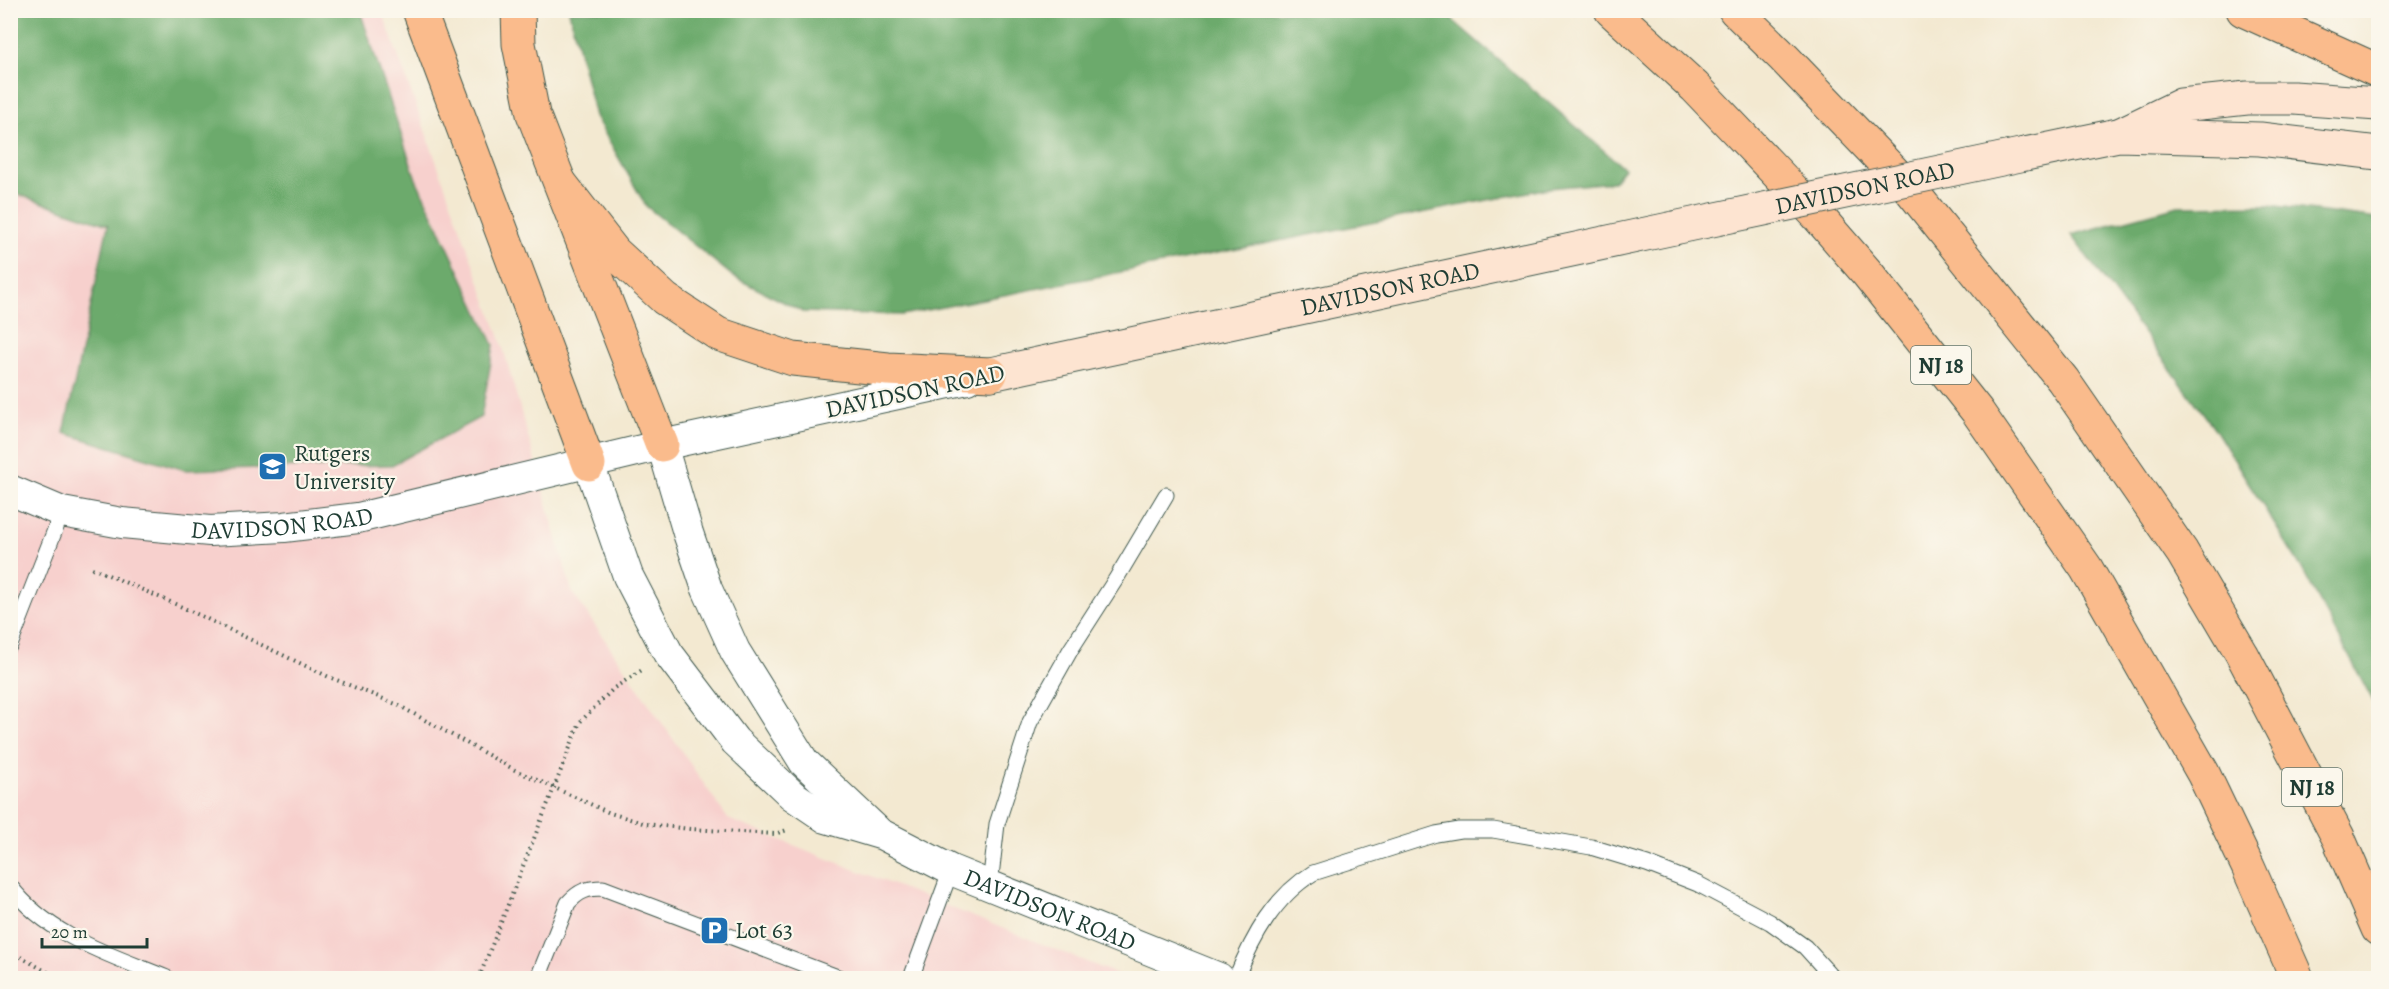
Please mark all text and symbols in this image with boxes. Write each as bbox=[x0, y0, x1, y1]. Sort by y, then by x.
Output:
street label: DAVIDSON ROAD bbox=[1772, 153, 1958, 222]
street label: DAVIDSON ROAD bbox=[1297, 254, 1483, 323]
road number: NJ 18 bbox=[1911, 346, 1971, 384]
street label: DAVIDSON ROAD bbox=[822, 356, 1008, 426]
place label: Rutgers University bbox=[294, 437, 395, 497]
school or university icon: Rutgers University bbox=[257, 451, 289, 483]
street label: DAVIDSON ROAD bbox=[189, 499, 376, 547]
road number: NJ 18 bbox=[2282, 768, 2342, 806]
street label: DAVIDSON ROAD bbox=[959, 861, 1141, 959]
scale bar bbox=[42, 911, 147, 949]
parking icon: Lot 63 bbox=[698, 914, 730, 946]
place label: Lot 63 bbox=[735, 914, 793, 946]
text: 20 m bbox=[51, 920, 88, 944]

